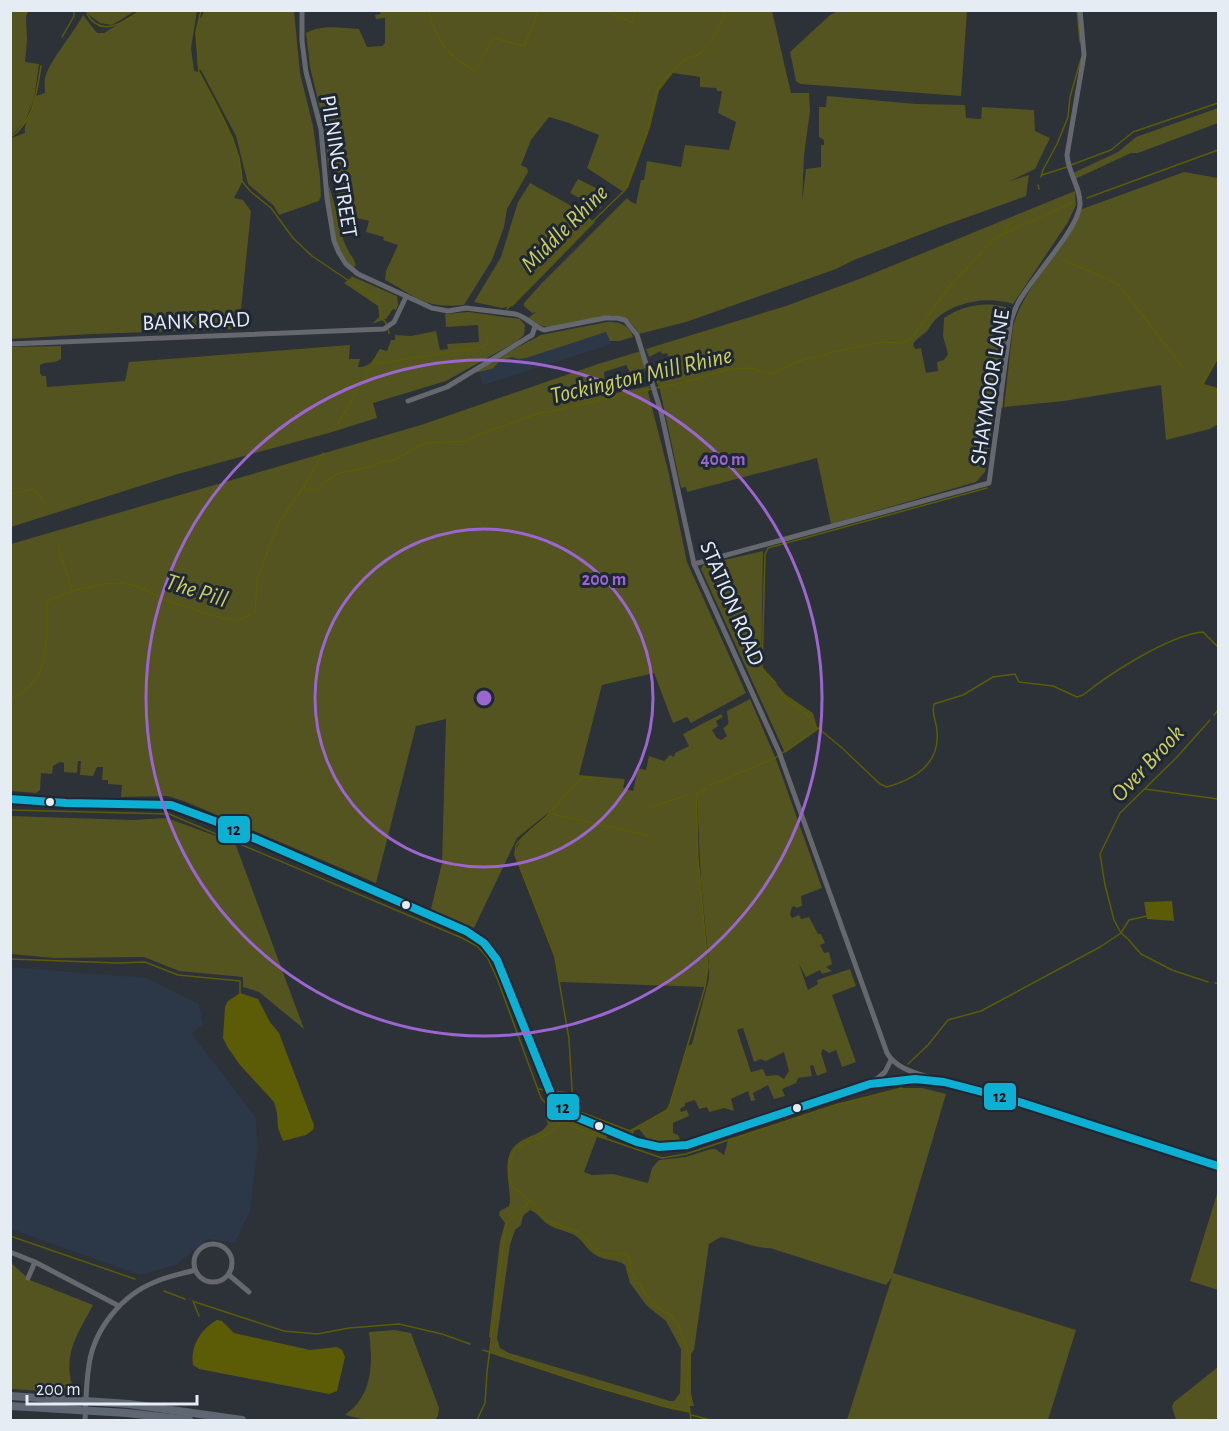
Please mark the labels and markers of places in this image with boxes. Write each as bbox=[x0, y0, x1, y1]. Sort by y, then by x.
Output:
centre of rings bbox=[474, 688, 494, 708]
unlabelled marker bbox=[44, 796, 56, 808]
unlabelled marker bbox=[400, 899, 412, 911]
unlabelled marker bbox=[791, 1102, 803, 1114]
unlabelled marker bbox=[593, 1120, 605, 1132]

